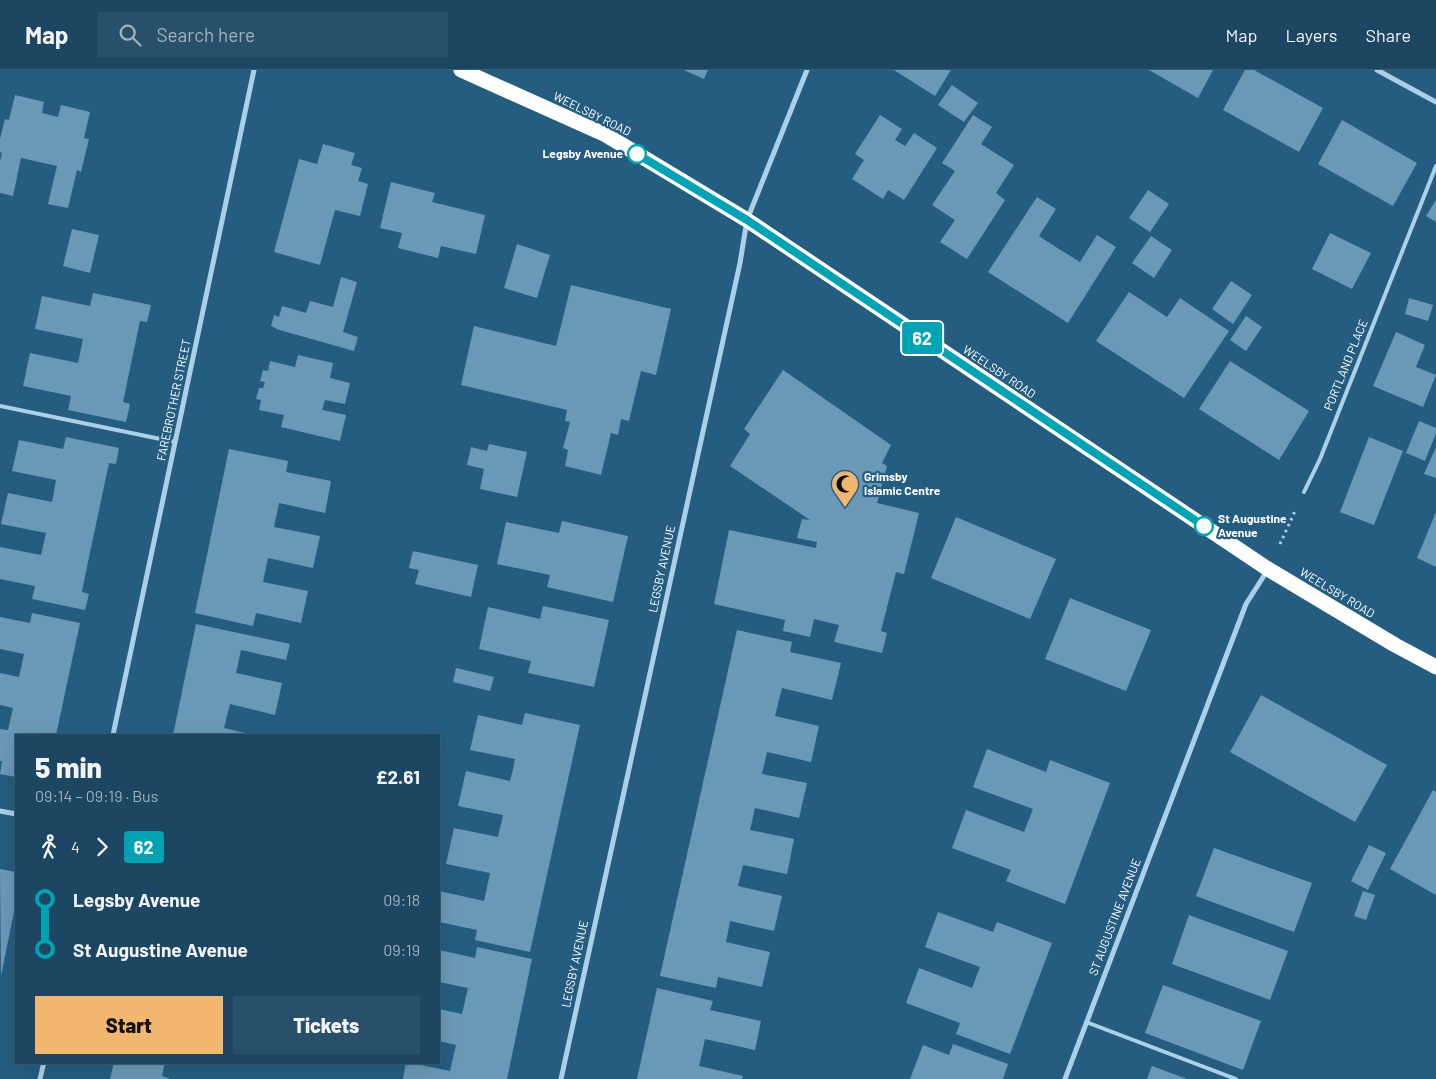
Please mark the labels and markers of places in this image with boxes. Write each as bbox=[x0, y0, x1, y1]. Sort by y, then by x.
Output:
marker: Legsby Avenue bbox=[627, 144, 647, 164]
place label: Legsby Avenue bbox=[542, 146, 623, 160]
mosque icon: Grimsby Islamic Centre bbox=[830, 469, 860, 508]
place label: Grimsby Islamic Centre bbox=[864, 469, 941, 497]
place label: St Augustine Avenue bbox=[1218, 511, 1287, 539]
marker: St Augustine Avenue bbox=[1194, 516, 1214, 536]

